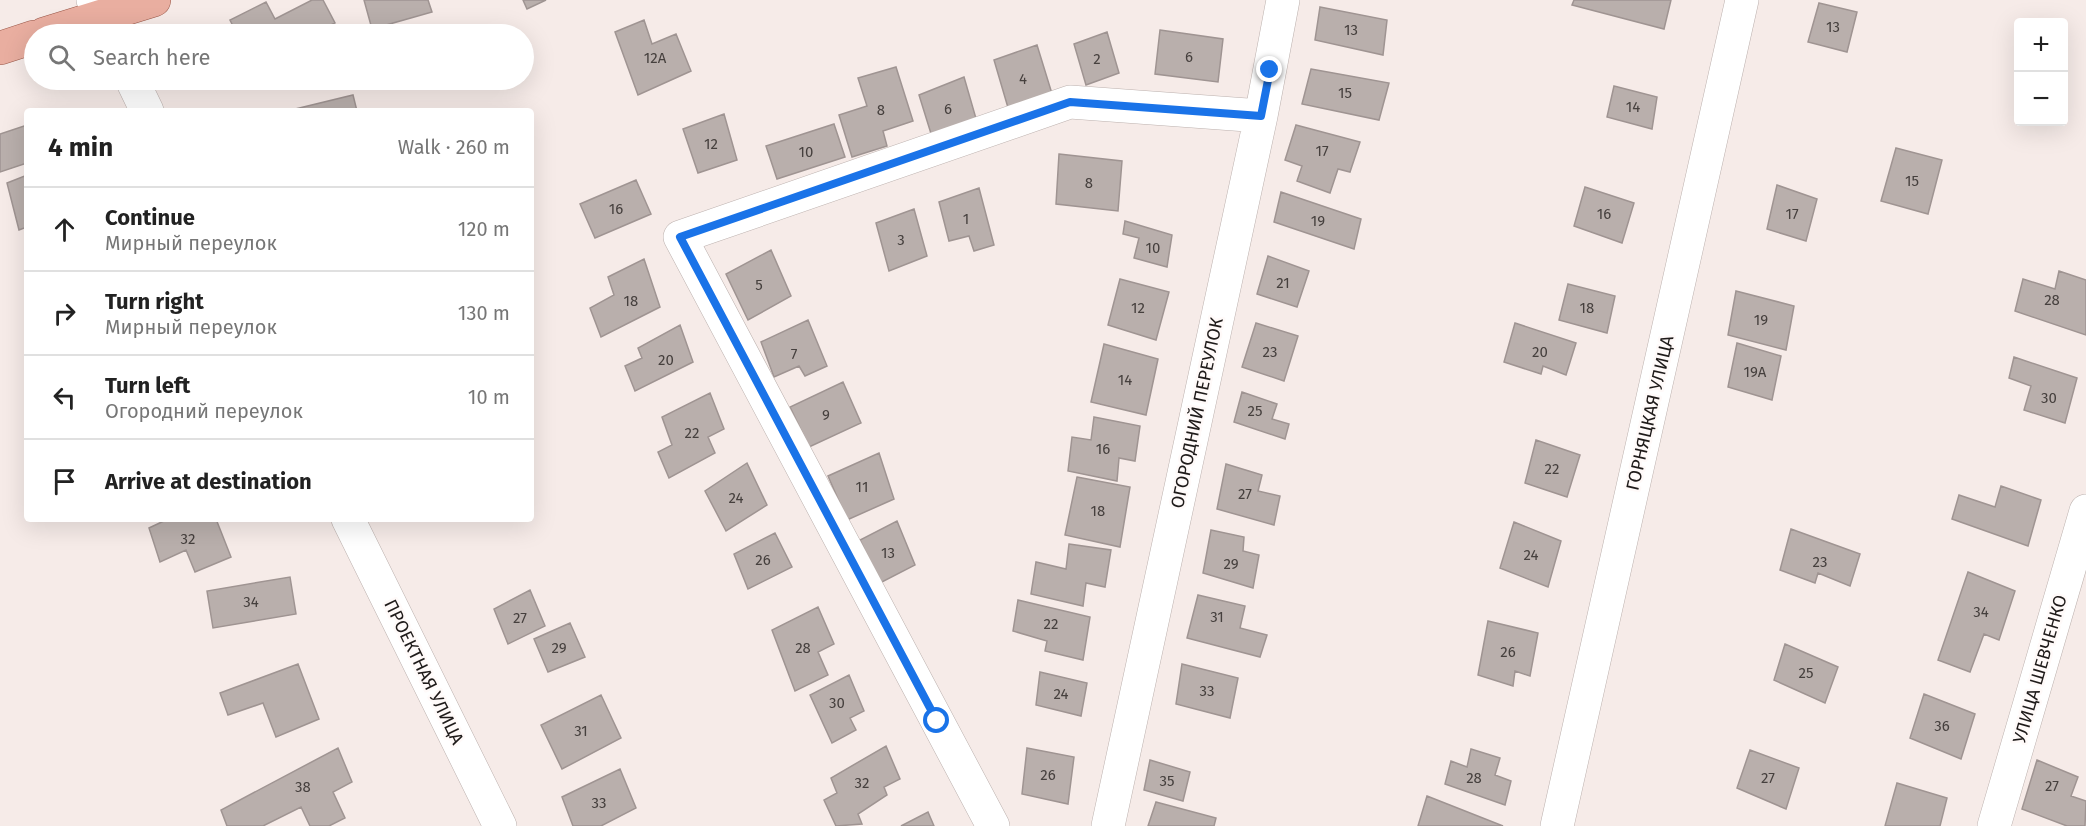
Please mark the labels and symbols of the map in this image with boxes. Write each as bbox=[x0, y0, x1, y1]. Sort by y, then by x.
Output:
house number: 13 bbox=[1826, 18, 1840, 36]
house number: 13 bbox=[1344, 21, 1358, 39]
house number: 6 bbox=[1185, 48, 1193, 66]
house number: 12А bbox=[644, 49, 667, 67]
house number: 2 bbox=[1093, 50, 1101, 68]
route end bbox=[1256, 56, 1282, 82]
house number: 4 bbox=[1019, 70, 1027, 88]
house number: 15 bbox=[1338, 84, 1352, 102]
house number: 14 bbox=[1626, 98, 1640, 116]
house number: 6 bbox=[944, 100, 952, 118]
house number: 8 bbox=[877, 101, 885, 119]
house number: 12 bbox=[704, 135, 718, 153]
house number: 17 bbox=[1315, 142, 1329, 160]
house number: 10 bbox=[799, 143, 813, 161]
house number: 15 bbox=[1905, 172, 1919, 190]
house number: 8 bbox=[1085, 174, 1093, 192]
house number: 16 bbox=[609, 200, 623, 218]
house number: 16 bbox=[1597, 205, 1611, 223]
house number: 17 bbox=[1785, 205, 1799, 223]
house number: 1 bbox=[963, 210, 969, 228]
house number: 19 bbox=[1311, 212, 1325, 230]
house number: 3 bbox=[897, 231, 905, 249]
house number: 10 bbox=[1146, 239, 1160, 257]
house number: 21 bbox=[1276, 274, 1290, 292]
house number: 5 bbox=[755, 276, 763, 294]
house number: 28 bbox=[2044, 291, 2060, 309]
house number: 18 bbox=[624, 292, 638, 310]
house number: 12 bbox=[1131, 299, 1145, 317]
house number: 18 bbox=[1580, 299, 1594, 317]
house number: 19 bbox=[1754, 311, 1768, 329]
street label: ОГОРОДНИЙ ПЕРЕУЛОК bbox=[1166, 315, 1228, 510]
street label: ГОРНЯЦКАЯ УЛИЦА bbox=[1621, 333, 1679, 493]
house number: 23 bbox=[1263, 343, 1277, 361]
house number: 20 bbox=[1532, 343, 1548, 361]
house number: 7 bbox=[791, 345, 798, 363]
house number: 20 bbox=[658, 351, 674, 369]
house number: 19А bbox=[1744, 363, 1767, 381]
house number: 14 bbox=[1118, 371, 1132, 389]
house number: 30 bbox=[2041, 389, 2057, 407]
house number: 25 bbox=[1248, 402, 1262, 420]
house number: 9 bbox=[822, 406, 830, 424]
house number: 22 bbox=[685, 424, 699, 442]
house number: 16 bbox=[1096, 440, 1110, 458]
house number: 22 bbox=[1545, 460, 1559, 478]
house number: 11 bbox=[856, 478, 868, 496]
house number: 27 bbox=[1238, 485, 1252, 503]
house number: 24 bbox=[728, 489, 744, 507]
house number: 18 bbox=[1091, 502, 1105, 520]
house number: 32 bbox=[181, 530, 195, 548]
house number: 13 bbox=[881, 544, 895, 562]
house number: 24 bbox=[1523, 546, 1539, 564]
house number: 26 bbox=[755, 551, 771, 569]
house number: 23 bbox=[1813, 553, 1827, 571]
house number: 29 bbox=[1223, 555, 1239, 573]
street label: УЛИЦА ШЕВЧЕНКО bbox=[2008, 592, 2072, 746]
house number: 34 bbox=[243, 593, 259, 611]
street label: ПРОЕКТНАЯ УЛИЦА bbox=[379, 596, 469, 749]
house number: 34 bbox=[1973, 603, 1989, 621]
house number: 31 bbox=[1210, 608, 1224, 626]
house number: 27 bbox=[513, 609, 527, 627]
house number: 22 bbox=[1044, 615, 1058, 633]
house number: 29 bbox=[551, 639, 567, 657]
house number: 28 bbox=[795, 639, 811, 657]
house number: 26 bbox=[1500, 643, 1516, 661]
house number: 25 bbox=[1799, 664, 1813, 682]
house number: 33 bbox=[1200, 682, 1214, 700]
house number: 24 bbox=[1053, 685, 1069, 703]
house number: 30 bbox=[829, 694, 845, 712]
route start bbox=[923, 707, 949, 733]
house number: 36 bbox=[1934, 717, 1950, 735]
house number: 31 bbox=[574, 722, 588, 740]
house number: 26 bbox=[1040, 766, 1056, 784]
house number: 28 bbox=[1466, 769, 1482, 787]
house number: 27 bbox=[1761, 769, 1775, 787]
house number: 35 bbox=[1159, 772, 1175, 790]
house number: 32 bbox=[855, 774, 869, 792]
house number: 27 bbox=[2045, 777, 2059, 795]
house number: 38 bbox=[295, 778, 311, 796]
house number: 33 bbox=[592, 794, 606, 812]

